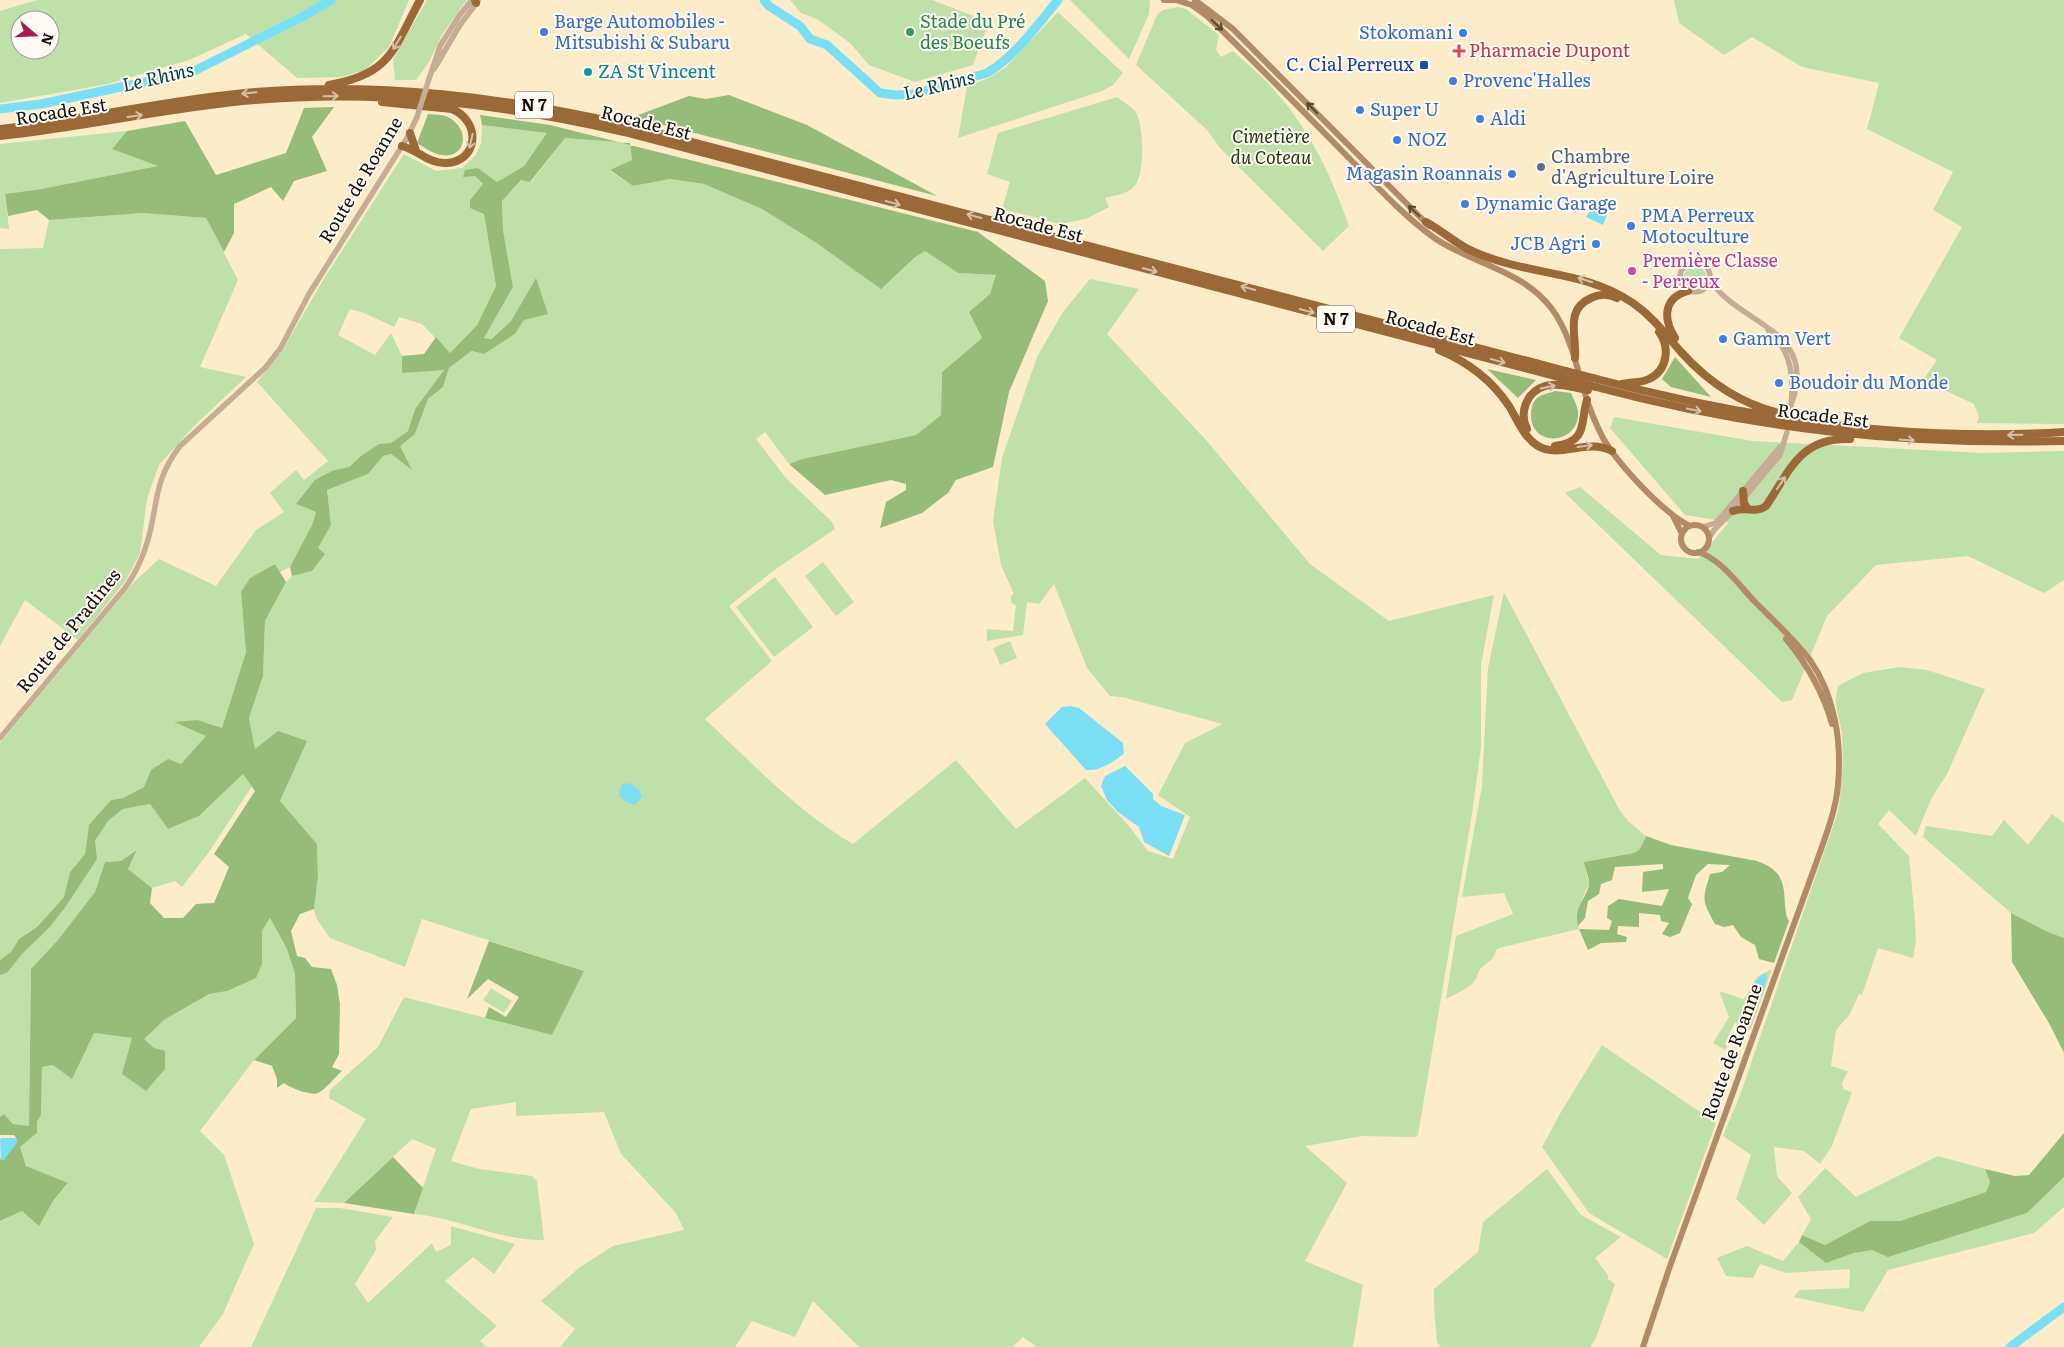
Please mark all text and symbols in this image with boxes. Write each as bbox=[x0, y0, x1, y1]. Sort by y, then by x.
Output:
place label: Barge Automobiles - Mitsubishi & Subaru bbox=[554, 7, 730, 55]
place label: Stade du Pré des Boeufs bbox=[920, 7, 1025, 55]
north arrow bbox=[10, 10, 60, 60]
place label: Stokomani bbox=[1359, 18, 1453, 45]
one-way arrow bbox=[1210, 20, 1223, 31]
marker: Barge Automobiles - Mitsubishi & Subaru bbox=[538, 26, 550, 38]
marker: Stade du Pré des Boeufs bbox=[904, 26, 916, 38]
marker: Stokomani bbox=[1457, 27, 1469, 39]
text: N bbox=[37, 31, 60, 49]
one-way arrow bbox=[392, 36, 402, 50]
place label: Pharmacie Dupont bbox=[1469, 36, 1631, 63]
marker: Pharmacie Dupont bbox=[1453, 45, 1465, 57]
place label: C. Cial Perreux bbox=[1286, 50, 1415, 77]
water label: Le Rhins bbox=[119, 54, 196, 98]
place label: ZA St Vincent bbox=[598, 57, 716, 84]
marker: C. Cial Perreux bbox=[1418, 59, 1430, 71]
water label: Le Rhins bbox=[900, 62, 978, 106]
marker: ZA St Vincent bbox=[582, 66, 594, 78]
place label: Provenc'Halles bbox=[1463, 66, 1591, 93]
marker: Provenc'Halles bbox=[1447, 75, 1459, 87]
one-way arrow bbox=[241, 88, 257, 98]
street label: Rocade Est bbox=[13, 90, 109, 131]
one-way arrow bbox=[322, 91, 339, 101]
road number: N 7 bbox=[515, 92, 553, 118]
place label: Super U bbox=[1370, 95, 1439, 122]
street label: Rocade Est bbox=[598, 97, 695, 146]
one-way arrow bbox=[1306, 102, 1318, 114]
marker: Super U bbox=[1354, 104, 1366, 116]
place label: Aldi bbox=[1490, 104, 1526, 131]
one-way arrow bbox=[126, 110, 142, 120]
street label: Route de Roanne bbox=[311, 111, 408, 248]
marker: Aldi bbox=[1474, 113, 1486, 125]
park label: Cimetière du Coteau bbox=[1231, 122, 1312, 170]
place label: NOZ bbox=[1407, 125, 1447, 152]
one-way arrow bbox=[466, 133, 475, 149]
marker: NOZ bbox=[1391, 134, 1403, 146]
place label: Chambre d'Agriculture Loire bbox=[1551, 142, 1714, 190]
place label: Magasin Roannais bbox=[1346, 159, 1502, 186]
marker: Chambre d'Agriculture Loire bbox=[1535, 161, 1547, 173]
marker: Magasin Roannais bbox=[1506, 168, 1518, 180]
place label: Dynamic Garage bbox=[1475, 189, 1617, 216]
one-way arrow bbox=[884, 198, 900, 208]
marker: Dynamic Garage bbox=[1459, 198, 1471, 210]
street label: Rocade Est bbox=[990, 199, 1087, 249]
place label: PMA Perreux Motoculture bbox=[1641, 201, 1755, 249]
one-way arrow bbox=[1408, 205, 1421, 217]
one-way arrow bbox=[966, 211, 982, 220]
marker: PMA Perreux Motoculture bbox=[1625, 220, 1637, 232]
place label: JCB Agri bbox=[1510, 229, 1586, 256]
marker: JCB Agri bbox=[1590, 238, 1602, 250]
place label: Première Classe - Perreux bbox=[1642, 246, 1778, 294]
marker: Première Classe - Perreux bbox=[1626, 265, 1638, 277]
one-way arrow bbox=[1141, 266, 1157, 275]
one-way arrow bbox=[1577, 275, 1593, 285]
one-way arrow bbox=[1241, 283, 1257, 292]
street label: Rocade Est bbox=[1382, 302, 1479, 352]
road number: N 7 bbox=[1317, 306, 1355, 332]
one-way arrow bbox=[1299, 307, 1315, 317]
place label: Gamm Vert bbox=[1733, 324, 1832, 351]
marker: Gamm Vert bbox=[1717, 333, 1729, 345]
one-way arrow bbox=[1490, 357, 1506, 366]
place label: Boudoir du Monde bbox=[1789, 368, 1948, 395]
marker: Boudoir du Monde bbox=[1773, 377, 1785, 389]
one-way arrow bbox=[1540, 381, 1556, 391]
street label: Rocade Est bbox=[1776, 395, 1871, 434]
one-way arrow bbox=[1686, 406, 1702, 416]
one-way arrow bbox=[2008, 430, 2024, 439]
one-way arrow bbox=[1899, 435, 1915, 444]
one-way arrow bbox=[1577, 441, 1593, 451]
one-way arrow bbox=[1777, 476, 1787, 490]
street label: Route de Pradines bbox=[9, 562, 126, 698]
street label: Route de Roanne bbox=[1693, 980, 1768, 1123]

